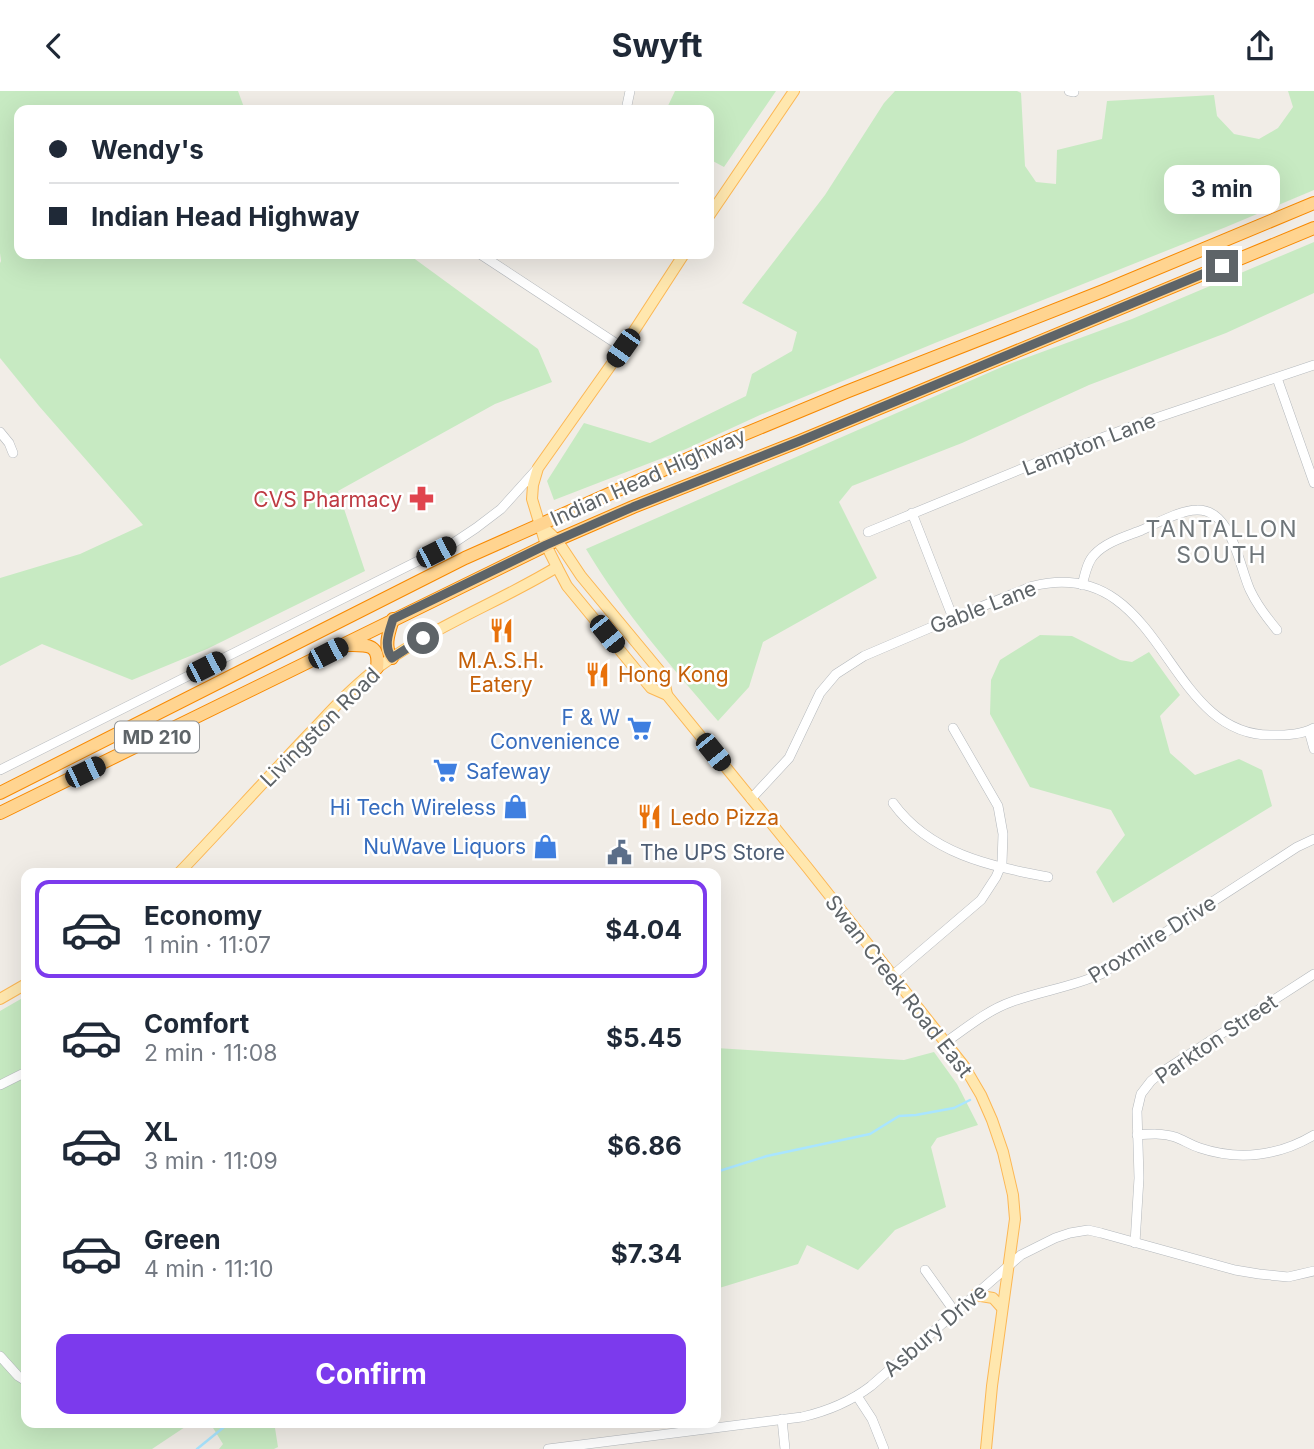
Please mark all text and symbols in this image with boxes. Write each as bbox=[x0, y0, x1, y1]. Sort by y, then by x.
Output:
text: Swyft bbox=[611, 26, 703, 65]
icon: back bbox=[35, 27, 73, 65]
icon: share bbox=[1241, 27, 1279, 65]
text: Wendy's bbox=[91, 134, 204, 165]
callout: 3 min bbox=[1164, 165, 1280, 213]
text: 3 min bbox=[1191, 175, 1253, 203]
text: Indian Head Highway bbox=[91, 201, 360, 232]
route end bbox=[1206, 250, 1238, 282]
car bbox=[603, 325, 644, 371]
street label: Lampton Lane bbox=[1019, 407, 1159, 481]
street label: Indian Head Highway bbox=[546, 423, 750, 531]
pharmacy icon: CVS Pharmacy bbox=[408, 485, 436, 513]
place label: CVS Pharmacy bbox=[253, 487, 402, 512]
district label: TANTALLON SOUTH bbox=[1145, 515, 1299, 569]
car bbox=[413, 533, 460, 571]
street label: Gable Lane bbox=[926, 575, 1040, 639]
car bbox=[586, 611, 629, 657]
restaurant icon: M.A.S.H. Eatery bbox=[487, 617, 515, 645]
route start bbox=[407, 622, 439, 654]
car bbox=[305, 634, 352, 672]
car bbox=[183, 648, 230, 686]
place label: M.A.S.H. Eatery bbox=[458, 648, 544, 697]
restaurant icon: Hong Kong bbox=[584, 660, 612, 688]
street label: Livingston Road bbox=[255, 662, 385, 792]
place label: Hong Kong bbox=[618, 662, 729, 687]
place label: F & W Convenience bbox=[490, 705, 620, 754]
supermarket icon: F & W Convenience bbox=[626, 715, 654, 743]
road number: MD 210 bbox=[115, 722, 199, 753]
car bbox=[692, 729, 735, 775]
car bbox=[62, 753, 109, 791]
supermarket icon: Safeway bbox=[432, 757, 460, 785]
place label: Safeway bbox=[466, 759, 551, 784]
shop icon: Hi Tech Wireless bbox=[502, 793, 530, 821]
place label: Hi Tech Wireless bbox=[330, 795, 496, 820]
restaurant icon: Ledo Pizza bbox=[636, 803, 664, 831]
place label: Ledo Pizza bbox=[670, 805, 779, 830]
shop icon: NuWave Liquors bbox=[532, 832, 560, 860]
place label: NuWave Liquors bbox=[363, 834, 526, 859]
public building icon: The UPS Store bbox=[606, 838, 634, 866]
place label: The UPS Store bbox=[640, 840, 785, 865]
street label: Swan Creek Road East bbox=[820, 890, 978, 1082]
street label: Proxmire Drive bbox=[1084, 890, 1220, 988]
icon: car bbox=[60, 898, 123, 961]
text: Economy bbox=[144, 900, 262, 931]
text: $4.04 bbox=[605, 914, 682, 945]
text: 1 min · 11:07 bbox=[144, 931, 271, 959]
street label: Parkton Street bbox=[1150, 989, 1282, 1089]
icon: car bbox=[60, 1006, 123, 1069]
text: Comfort bbox=[144, 1008, 249, 1039]
text: $5.45 bbox=[606, 1022, 682, 1053]
text: 2 min · 11:08 bbox=[144, 1039, 277, 1067]
icon: car bbox=[60, 1114, 123, 1177]
text: XL bbox=[144, 1116, 178, 1147]
text: $6.86 bbox=[607, 1130, 682, 1161]
text: 3 min · 11:09 bbox=[144, 1147, 278, 1175]
icon: car bbox=[60, 1222, 123, 1285]
text: Green bbox=[144, 1224, 221, 1255]
text: $7.34 bbox=[611, 1238, 682, 1269]
text: 4 min · 11:10 bbox=[144, 1255, 273, 1283]
street label: Asbury Drive bbox=[878, 1278, 992, 1382]
button: Confirm bbox=[56, 1334, 686, 1414]

